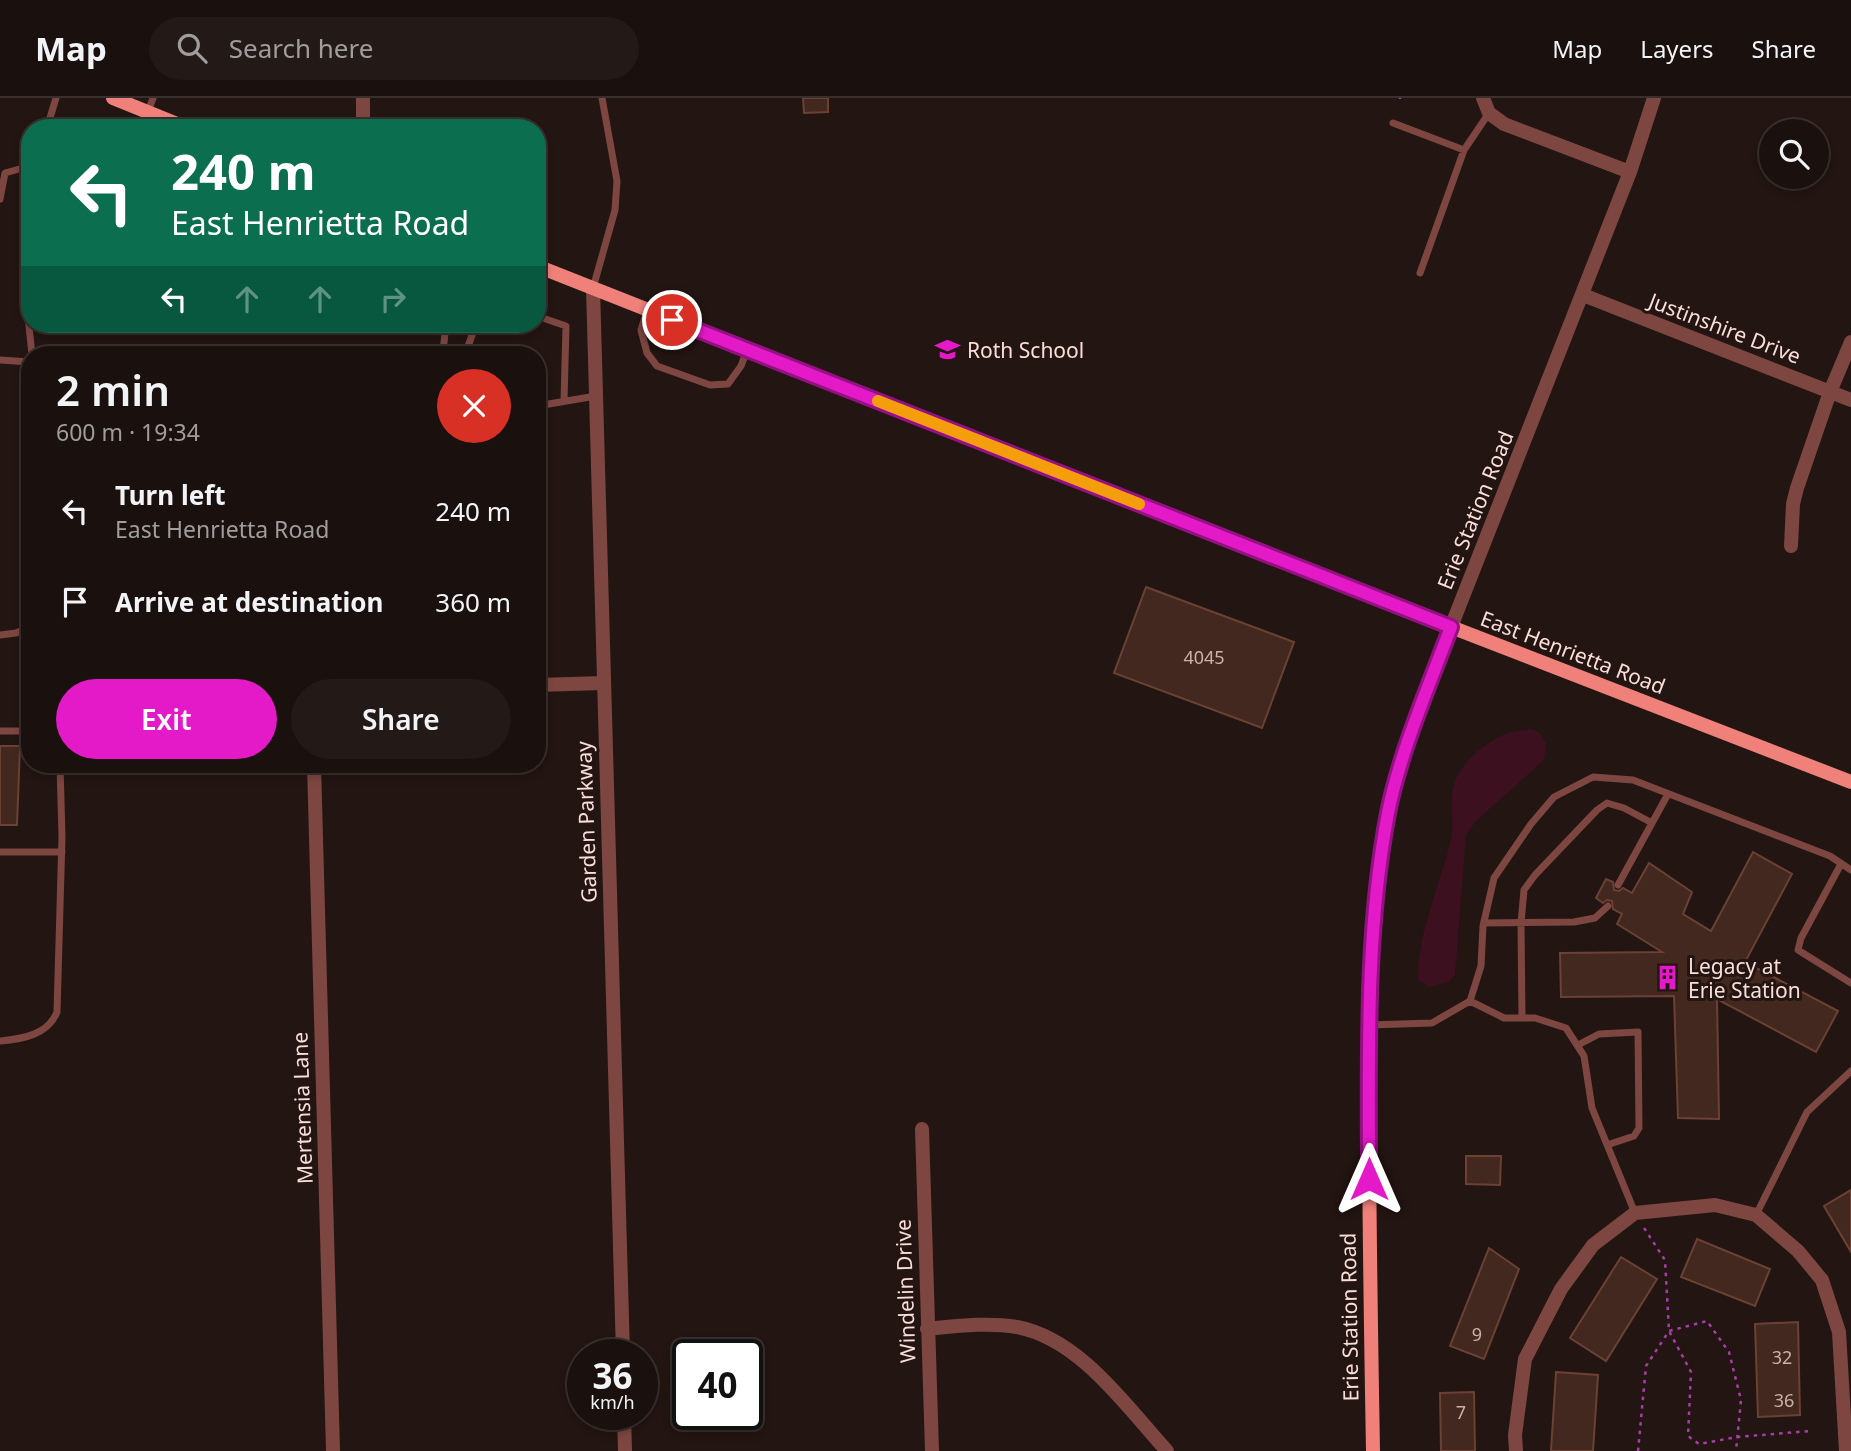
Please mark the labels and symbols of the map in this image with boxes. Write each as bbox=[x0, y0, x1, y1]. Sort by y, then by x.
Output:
street label: Justinshire Drive bbox=[1643, 285, 1805, 370]
pin bbox=[642, 290, 702, 350]
school or university icon: Roth School bbox=[933, 336, 961, 364]
place label: Roth School bbox=[967, 336, 1084, 364]
street label: Erie Station Road bbox=[1430, 427, 1520, 593]
street label: East Henrietta Road bbox=[1477, 604, 1669, 700]
house number: 4045 bbox=[1183, 645, 1225, 669]
street label: Garden Parkway bbox=[569, 740, 603, 903]
place label: Legacy at Erie Station bbox=[1688, 952, 1801, 1004]
building icon: Legacy at Erie Station bbox=[1654, 964, 1682, 992]
street label: Mertensia Lane bbox=[285, 1031, 319, 1185]
position arrow bbox=[1332, 1142, 1406, 1216]
street label: Windelin Drive bbox=[888, 1219, 922, 1363]
street label: Erie Station Road bbox=[1334, 1232, 1364, 1402]
house number: 9 bbox=[1472, 1322, 1482, 1346]
speed limit sign: 40 bbox=[672, 1339, 763, 1430]
house number: 32 bbox=[1772, 1345, 1792, 1369]
house number: 36 bbox=[1774, 1388, 1794, 1412]
house number: 7 bbox=[1456, 1400, 1466, 1424]

